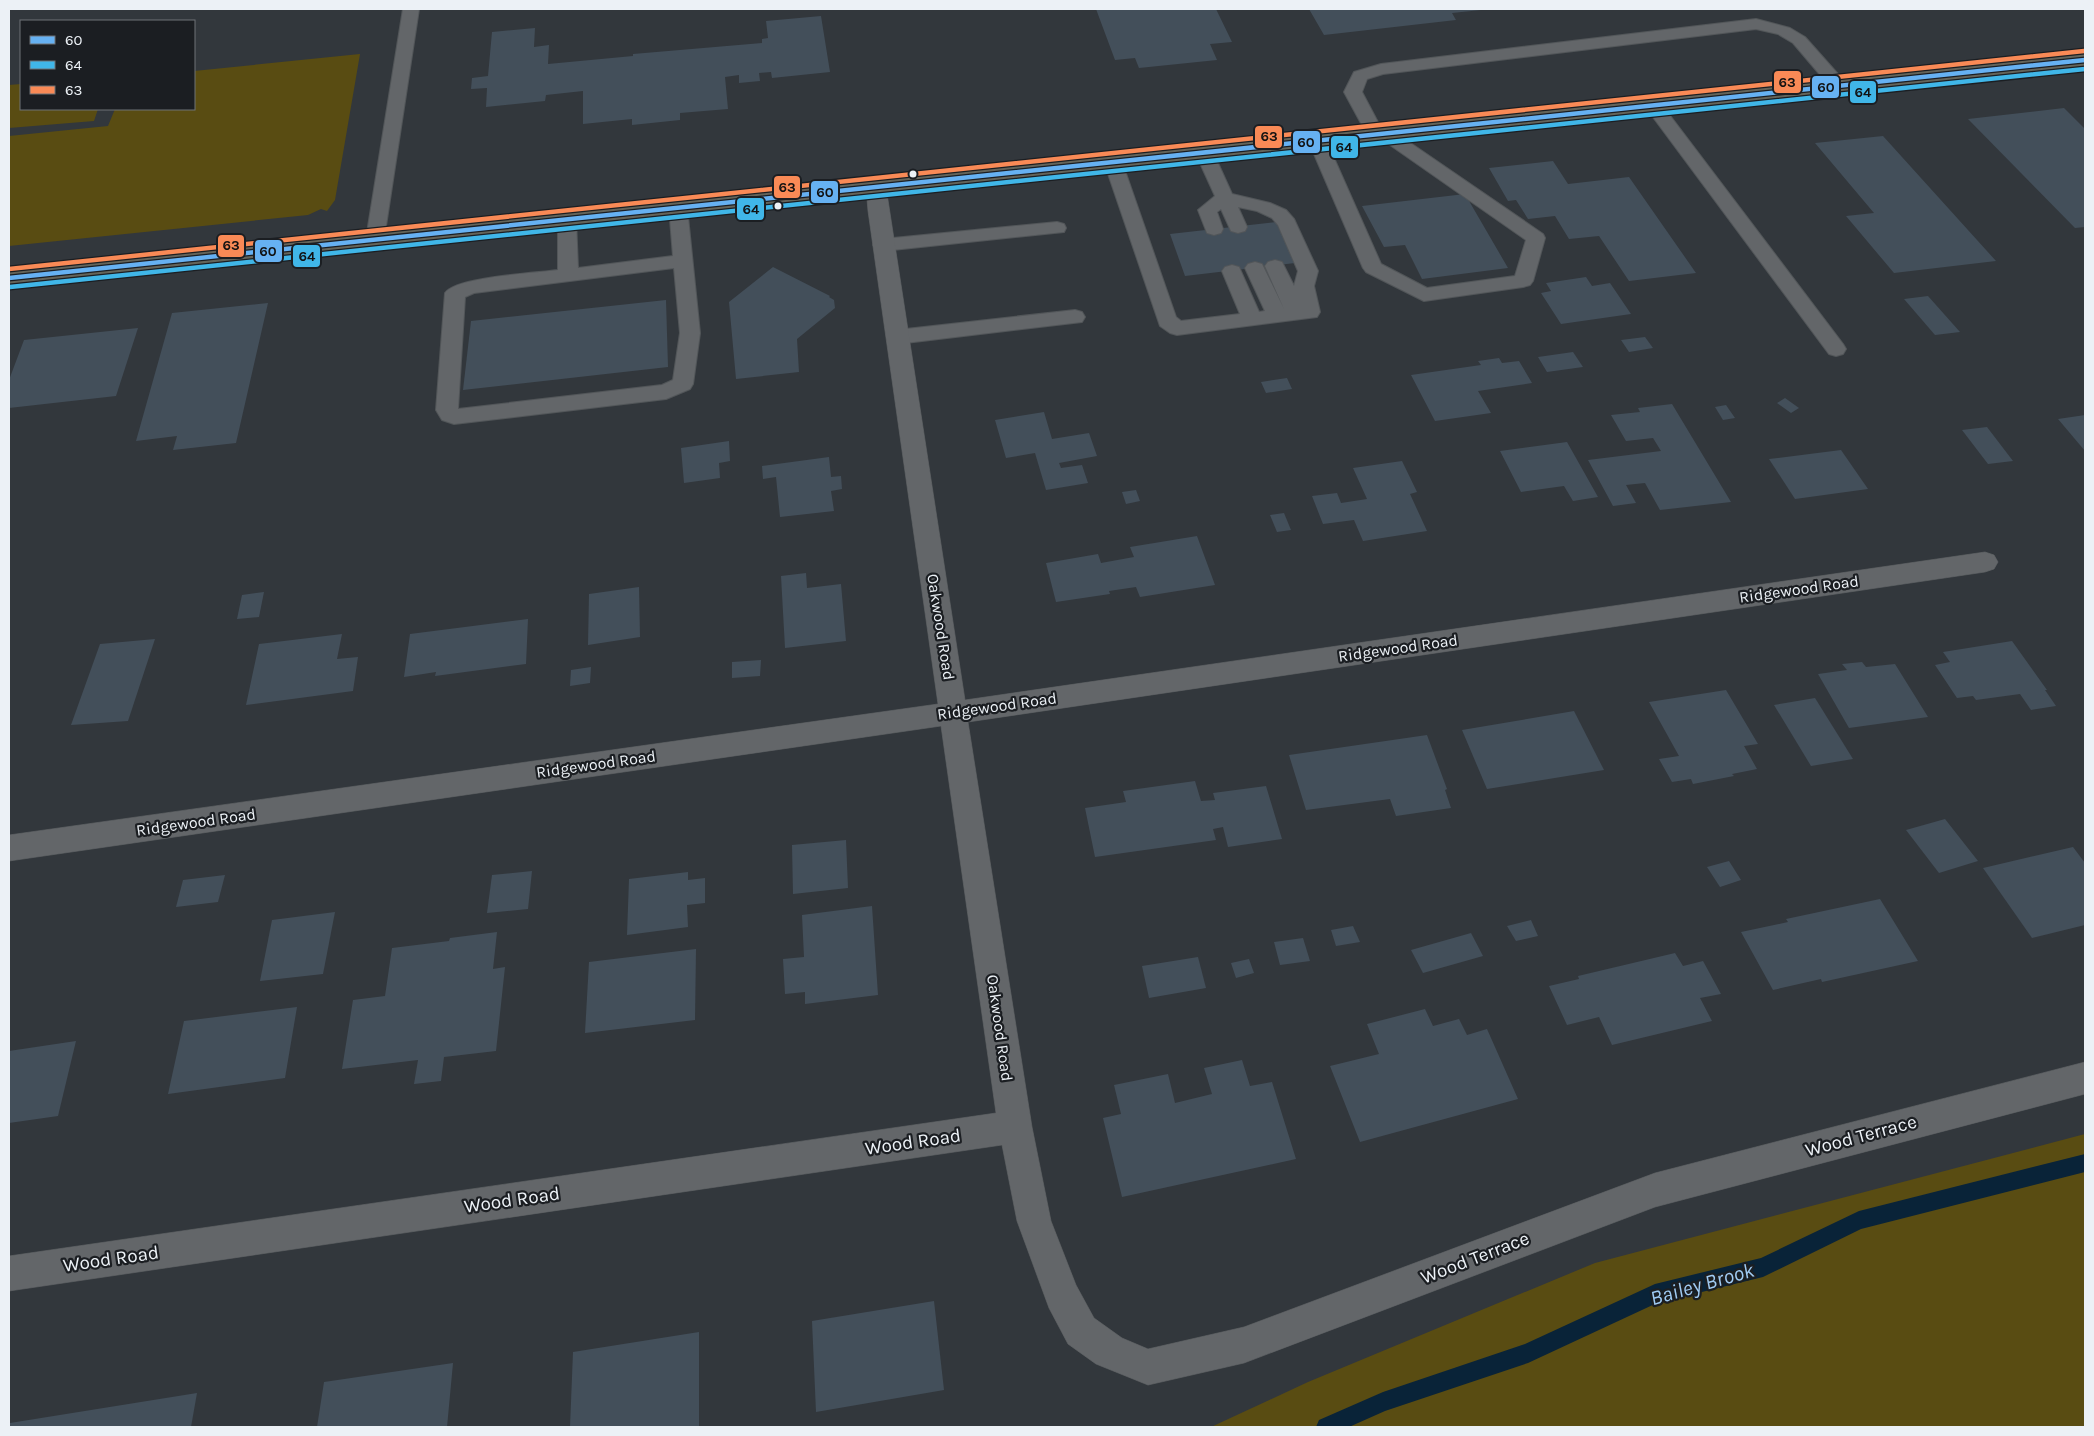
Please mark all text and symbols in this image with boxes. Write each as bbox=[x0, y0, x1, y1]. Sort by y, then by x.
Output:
legend bbox=[20, 20, 195, 110]
text: 60 bbox=[65, 31, 83, 49]
text: 64 bbox=[65, 56, 83, 74]
line badge: 63 bbox=[1773, 70, 1802, 94]
text: 63 bbox=[1778, 74, 1796, 91]
line badge: 60 bbox=[1811, 75, 1840, 99]
text: 60 bbox=[1817, 79, 1835, 96]
line badge: 64 bbox=[1849, 80, 1877, 104]
text: 63 bbox=[65, 81, 82, 99]
text: 64 bbox=[1855, 84, 1872, 101]
line badge: 63 bbox=[1254, 125, 1283, 149]
text: 63 bbox=[1260, 128, 1278, 145]
line badge: 60 bbox=[1292, 130, 1321, 154]
text: 60 bbox=[1297, 134, 1315, 151]
line badge: 64 bbox=[1330, 135, 1359, 159]
text: 64 bbox=[1336, 139, 1353, 156]
unlabelled marker bbox=[908, 169, 918, 179]
line badge: 63 bbox=[773, 175, 801, 199]
text: 63 bbox=[778, 179, 796, 196]
line badge: 60 bbox=[810, 180, 839, 204]
text: 60 bbox=[816, 184, 834, 201]
line badge: 64 bbox=[736, 197, 765, 221]
text: 64 bbox=[743, 201, 760, 218]
unlabelled marker bbox=[773, 201, 783, 211]
line badge: 63 bbox=[217, 234, 245, 258]
text: 63 bbox=[222, 237, 240, 254]
line badge: 60 bbox=[254, 239, 283, 263]
text: 60 bbox=[259, 243, 277, 260]
line badge: 64 bbox=[292, 244, 321, 268]
text: 64 bbox=[299, 248, 316, 265]
street label: Ridgewood Road bbox=[1738, 571, 1860, 607]
street label: Oakwood Road bbox=[923, 573, 959, 681]
street label: Ridgewood Road bbox=[1337, 630, 1459, 666]
street label: Ridgewood Road bbox=[936, 688, 1058, 724]
street label: Ridgewood Road bbox=[535, 746, 657, 782]
street label: Ridgewood Road bbox=[135, 804, 257, 840]
street label: Oakwood Road bbox=[983, 974, 1017, 1082]
street label: Wood Terrace bbox=[1803, 1111, 1919, 1161]
street label: Wood Road bbox=[864, 1124, 962, 1160]
street label: Wood Road bbox=[463, 1182, 561, 1218]
street label: Wood Terrace bbox=[1418, 1227, 1532, 1289]
street label: Wood Road bbox=[62, 1241, 160, 1277]
water label: Bailey Brook bbox=[1647, 1258, 1757, 1310]

